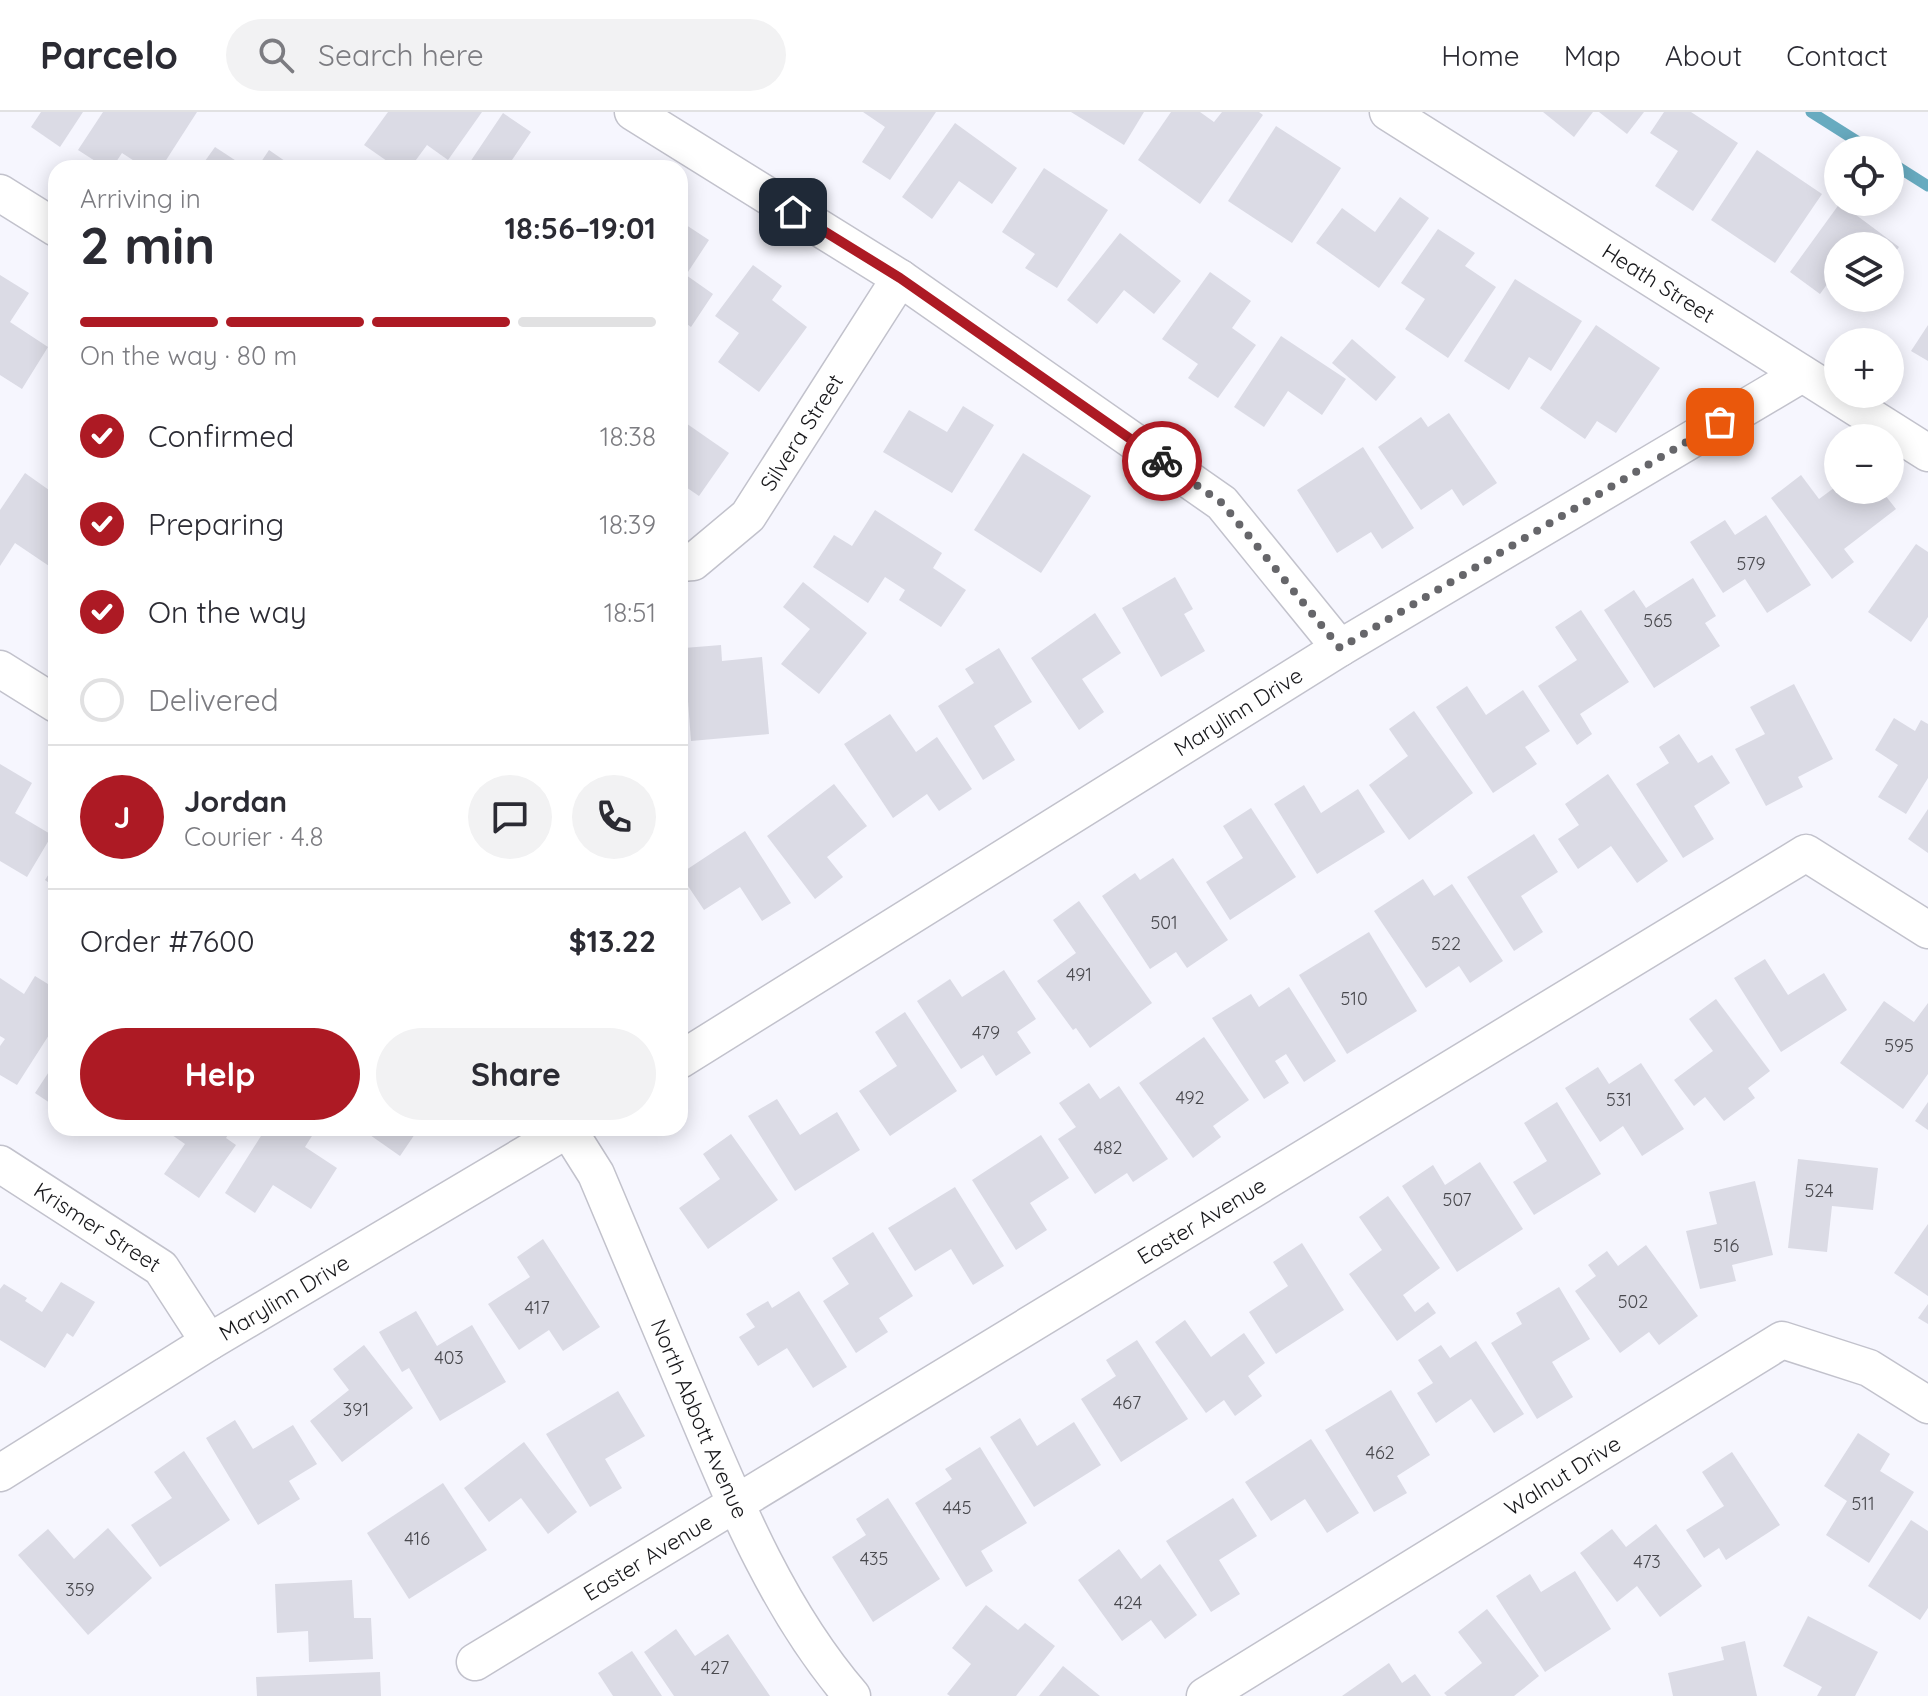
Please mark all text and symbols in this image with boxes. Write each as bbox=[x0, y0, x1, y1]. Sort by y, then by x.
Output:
search box bbox=[226, 19, 786, 91]
text: Parcelo bbox=[40, 31, 178, 79]
icon: search bbox=[254, 33, 298, 77]
text: Search here bbox=[318, 36, 484, 74]
text: Home bbox=[1441, 38, 1520, 73]
text: Map bbox=[1564, 38, 1621, 73]
text: About bbox=[1665, 38, 1742, 73]
text: Contact bbox=[1786, 38, 1888, 73]
map controls bbox=[1824, 136, 1904, 504]
button: locate bbox=[1824, 136, 1904, 216]
pin bbox=[759, 178, 827, 246]
text: Arriving in bbox=[80, 182, 201, 215]
icon: home bbox=[771, 190, 815, 234]
text: 18:56–19:01 bbox=[505, 209, 656, 247]
text: 2 min bbox=[80, 212, 215, 277]
button: layers bbox=[1824, 232, 1904, 312]
street label: Heath Street bbox=[1597, 237, 1720, 329]
button: + bbox=[1824, 328, 1904, 408]
text: On the way · 80 m bbox=[80, 339, 297, 372]
street label: Silvera Street bbox=[754, 369, 849, 496]
pin bbox=[1686, 388, 1754, 456]
icon: bag bbox=[1698, 400, 1742, 444]
icon: check bbox=[80, 414, 124, 458]
text: Confirmed bbox=[148, 417, 294, 455]
text: 18:38 bbox=[600, 420, 656, 453]
courier bbox=[1122, 421, 1202, 501]
button: − bbox=[1824, 424, 1904, 504]
icon: bike bbox=[1140, 439, 1184, 483]
icon: check bbox=[80, 502, 124, 546]
text: Preparing bbox=[148, 505, 284, 543]
text: 18:39 bbox=[599, 508, 656, 541]
house number: 579 bbox=[1736, 552, 1766, 575]
icon: check bbox=[80, 590, 124, 634]
text: On the way bbox=[148, 593, 307, 631]
text: 18:51 bbox=[604, 596, 656, 629]
house number: 565 bbox=[1643, 609, 1673, 632]
street label: Marylinn Drive bbox=[1169, 661, 1308, 762]
text: Delivered bbox=[148, 681, 279, 719]
button: chat bbox=[468, 775, 552, 859]
button: phone bbox=[572, 775, 656, 859]
text: Jordan bbox=[184, 782, 287, 820]
text: J bbox=[114, 798, 130, 836]
text: Courier · 4.8 bbox=[184, 820, 323, 853]
house number: 501 bbox=[1150, 911, 1178, 934]
text: Order #7600 bbox=[80, 922, 255, 960]
text: $13.22 bbox=[569, 922, 656, 960]
house number: 522 bbox=[1431, 932, 1461, 955]
house number: 491 bbox=[1066, 963, 1092, 986]
house number: 510 bbox=[1340, 987, 1368, 1010]
house number: 479 bbox=[972, 1021, 1000, 1044]
button: Help bbox=[80, 1028, 360, 1120]
button: Share bbox=[376, 1028, 656, 1120]
house number: 595 bbox=[1884, 1034, 1914, 1057]
house number: 492 bbox=[1175, 1086, 1205, 1109]
house number: 531 bbox=[1606, 1088, 1632, 1111]
house number: 482 bbox=[1093, 1136, 1123, 1159]
street label: Easter Avenue bbox=[1132, 1171, 1271, 1270]
street label: Krismer Street bbox=[29, 1176, 166, 1278]
house number: 524 bbox=[1805, 1179, 1834, 1202]
house number: 507 bbox=[1443, 1188, 1471, 1211]
house number: 516 bbox=[1713, 1234, 1739, 1257]
street label: Marylinn Drive bbox=[214, 1248, 354, 1347]
house number: 502 bbox=[1618, 1290, 1648, 1313]
house number: 417 bbox=[524, 1296, 550, 1319]
street label: North Abbott Avenue bbox=[645, 1315, 755, 1523]
house number: 403 bbox=[434, 1346, 464, 1369]
house number: 467 bbox=[1113, 1391, 1141, 1414]
house number: 391 bbox=[343, 1398, 369, 1421]
street label: Walnut Drive bbox=[1499, 1429, 1626, 1522]
house number: 462 bbox=[1365, 1441, 1395, 1464]
house number: 511 bbox=[1851, 1492, 1875, 1515]
house number: 445 bbox=[943, 1496, 971, 1519]
street label: Easter Avenue bbox=[578, 1507, 717, 1607]
house number: 416 bbox=[404, 1527, 430, 1550]
house number: 435 bbox=[860, 1547, 888, 1570]
house number: 473 bbox=[1633, 1550, 1661, 1573]
house number: 359 bbox=[65, 1578, 95, 1601]
house number: 424 bbox=[1114, 1591, 1142, 1614]
house number: 427 bbox=[701, 1656, 729, 1679]

